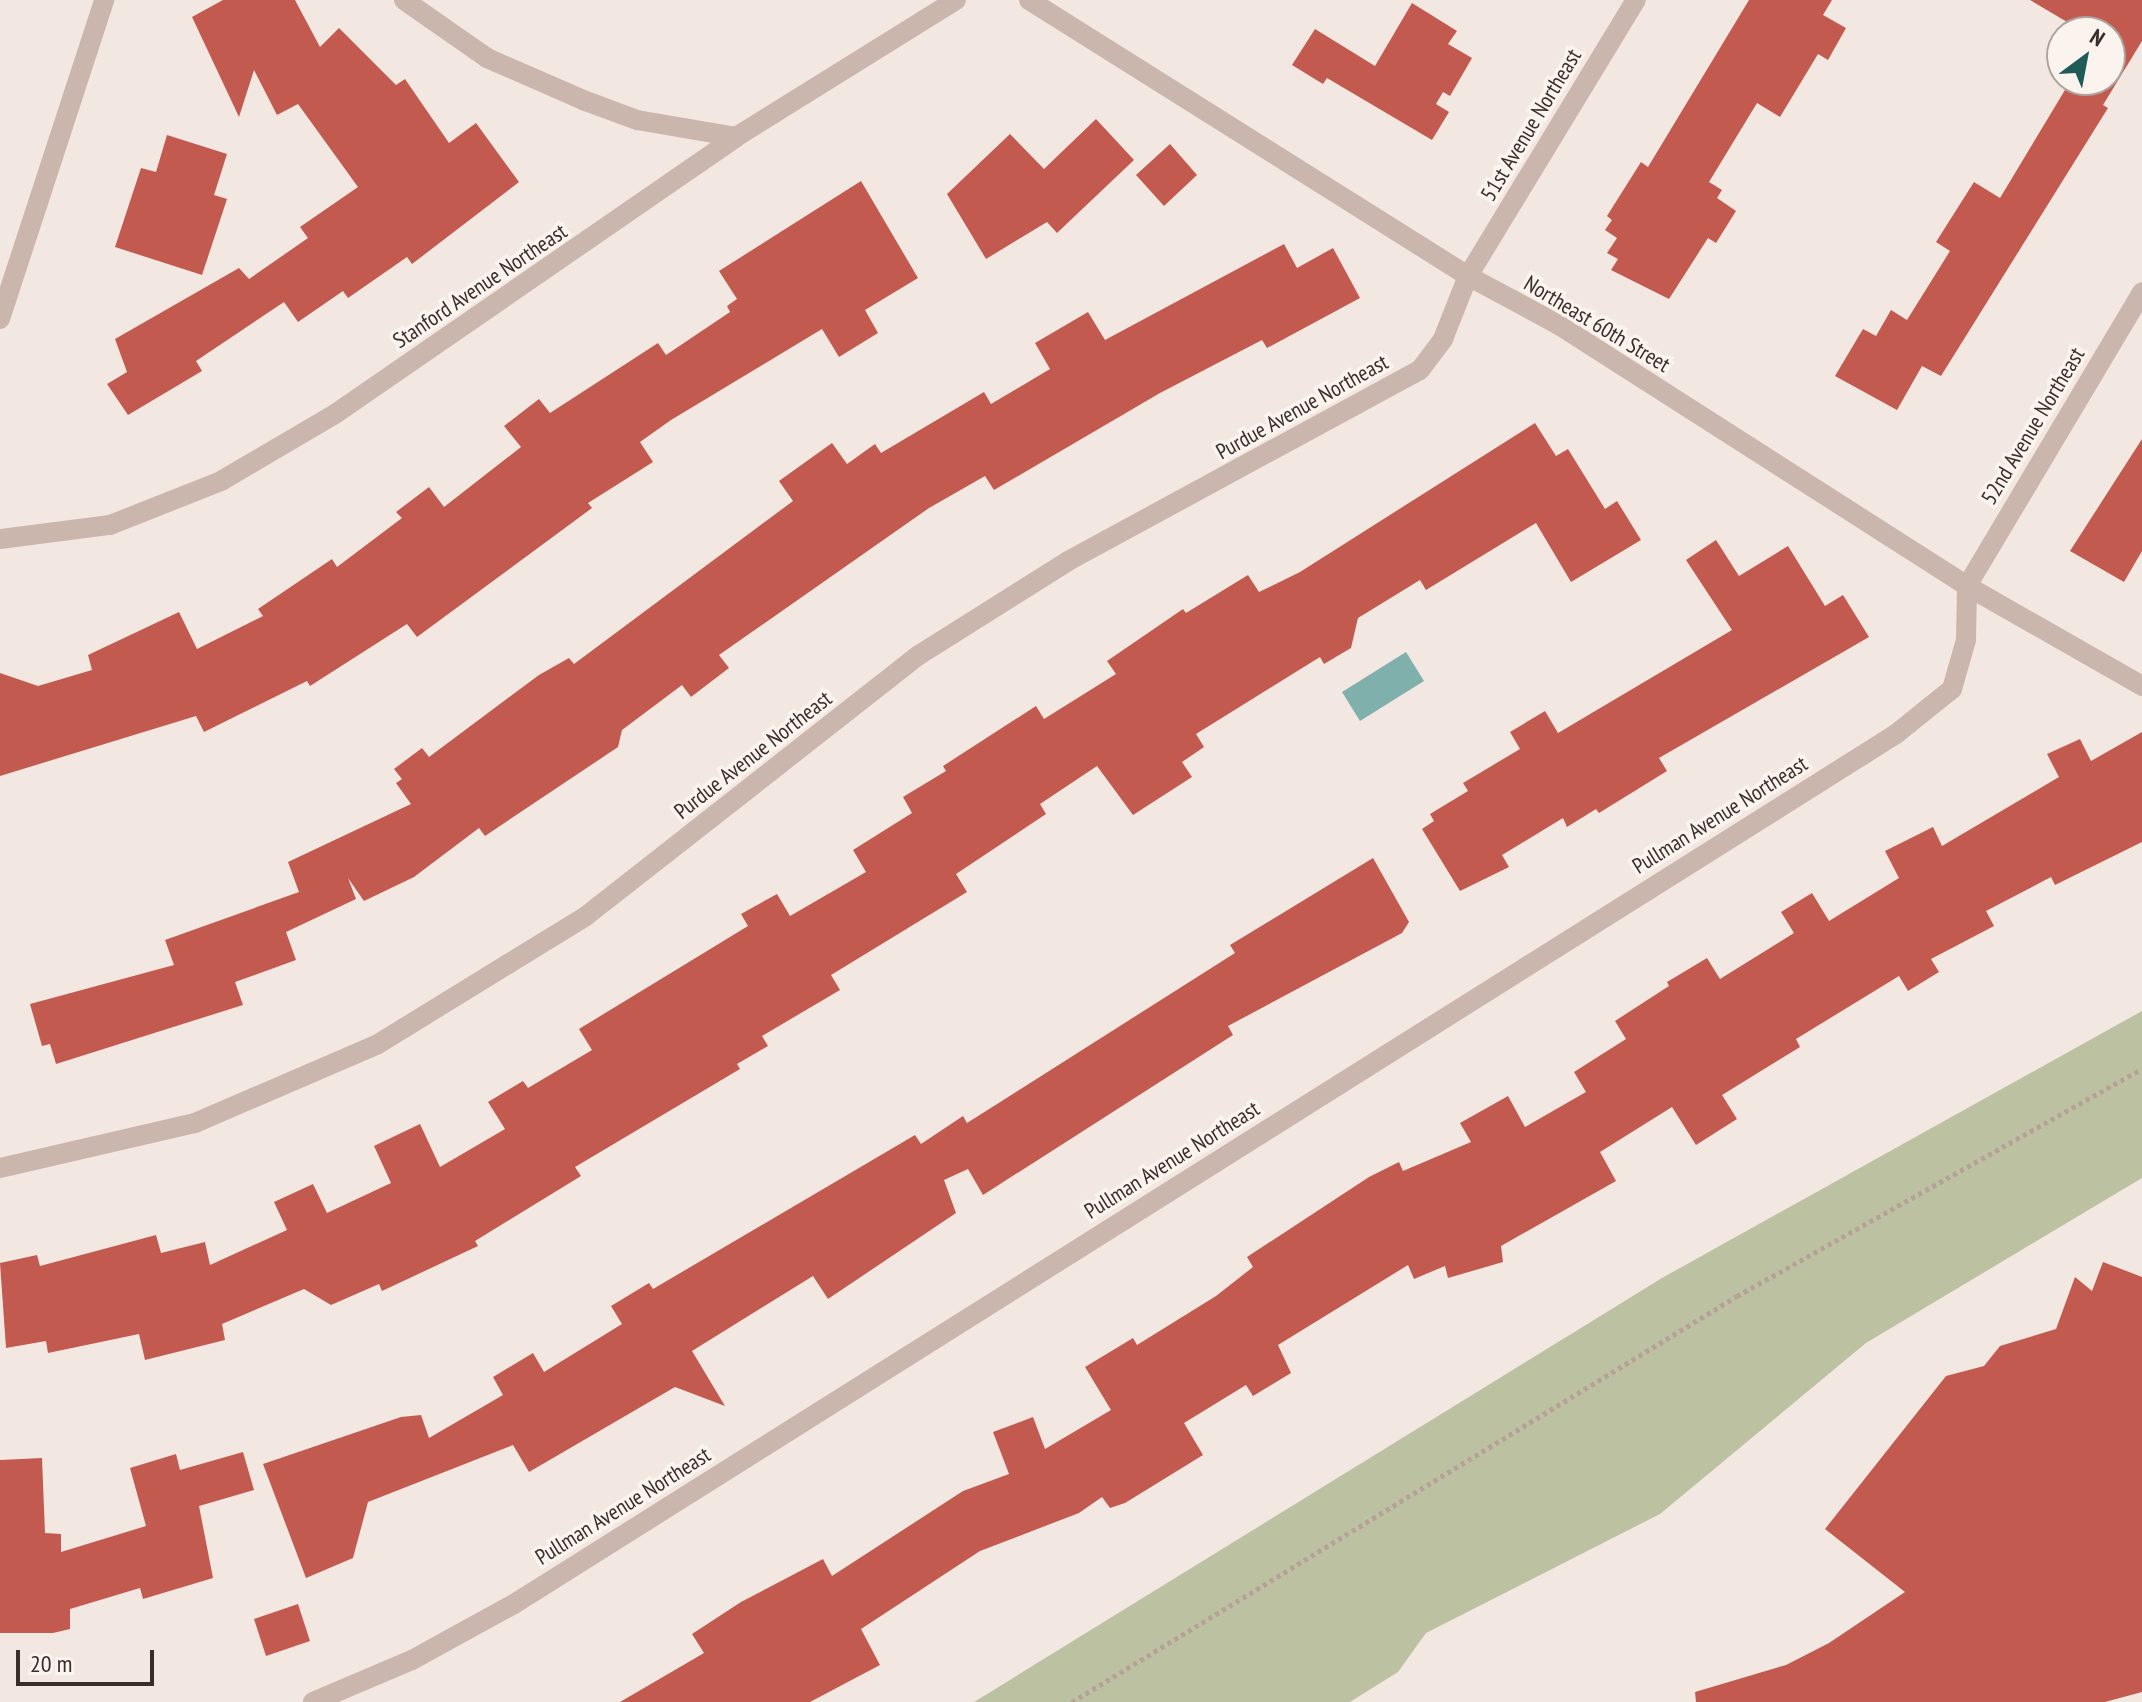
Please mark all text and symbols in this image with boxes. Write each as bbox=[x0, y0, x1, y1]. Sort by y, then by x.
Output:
north arrow bbox=[2046, 16, 2126, 96]
text: N bbox=[2085, 22, 2110, 52]
street label: 51st Avenue Northeast bbox=[1475, 44, 1587, 206]
street label: Stanford Avenue Northeast bbox=[388, 218, 572, 354]
street label: Northeast 60th Street bbox=[1519, 270, 1675, 378]
street label: 52nd Avenue Northeast bbox=[1976, 343, 2090, 509]
street label: Purdue Avenue Northeast bbox=[1211, 349, 1393, 465]
street label: Purdue Avenue Northeast bbox=[669, 685, 837, 825]
street label: Pullman Avenue Northeast bbox=[1627, 750, 1813, 880]
street label: Pullman Avenue Northeast bbox=[1079, 1095, 1265, 1225]
street label: Pullman Avenue Northeast bbox=[530, 1441, 716, 1571]
scale bar bbox=[20, 1634, 158, 1684]
text: 20 m bbox=[30, 1648, 72, 1679]

